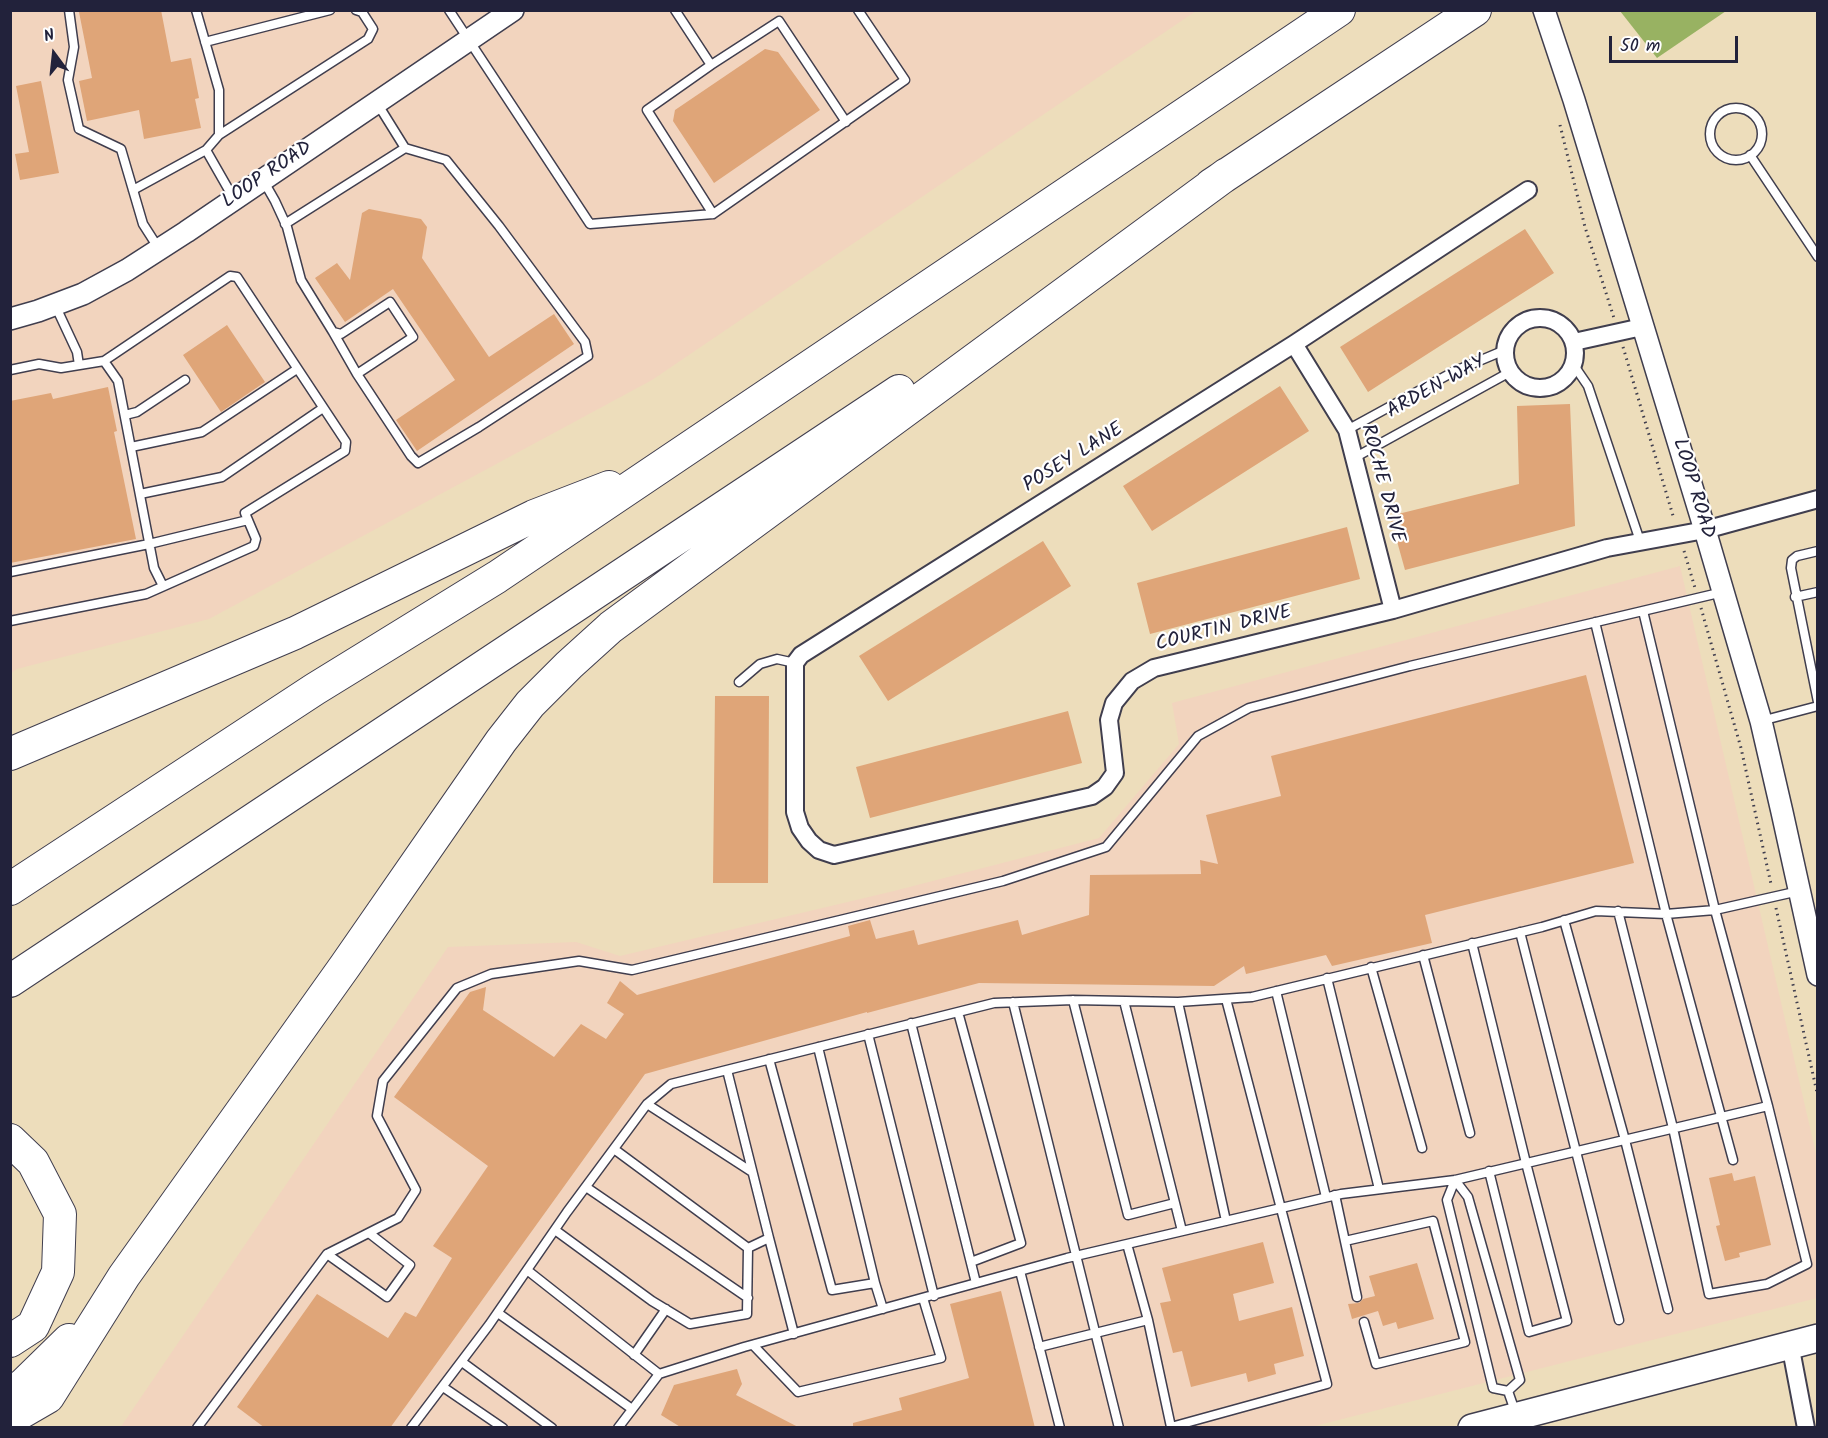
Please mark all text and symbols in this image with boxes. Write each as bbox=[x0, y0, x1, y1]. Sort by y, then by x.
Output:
text: N bbox=[41, 23, 57, 50]
north arrow bbox=[24, 24, 84, 84]
scale bar bbox=[1612, 24, 1741, 62]
text: 50 m bbox=[1620, 32, 1660, 61]
street label: LOOP ROAD bbox=[218, 137, 318, 215]
street label: ARDEN WAY bbox=[1383, 351, 1491, 425]
street label: POSEY LANE bbox=[1020, 419, 1128, 499]
street label: ROCHE DRIVE bbox=[1354, 422, 1408, 546]
street label: LOOP ROAD bbox=[1665, 436, 1719, 542]
street label: COURTIN DRIVE bbox=[1153, 601, 1295, 659]

